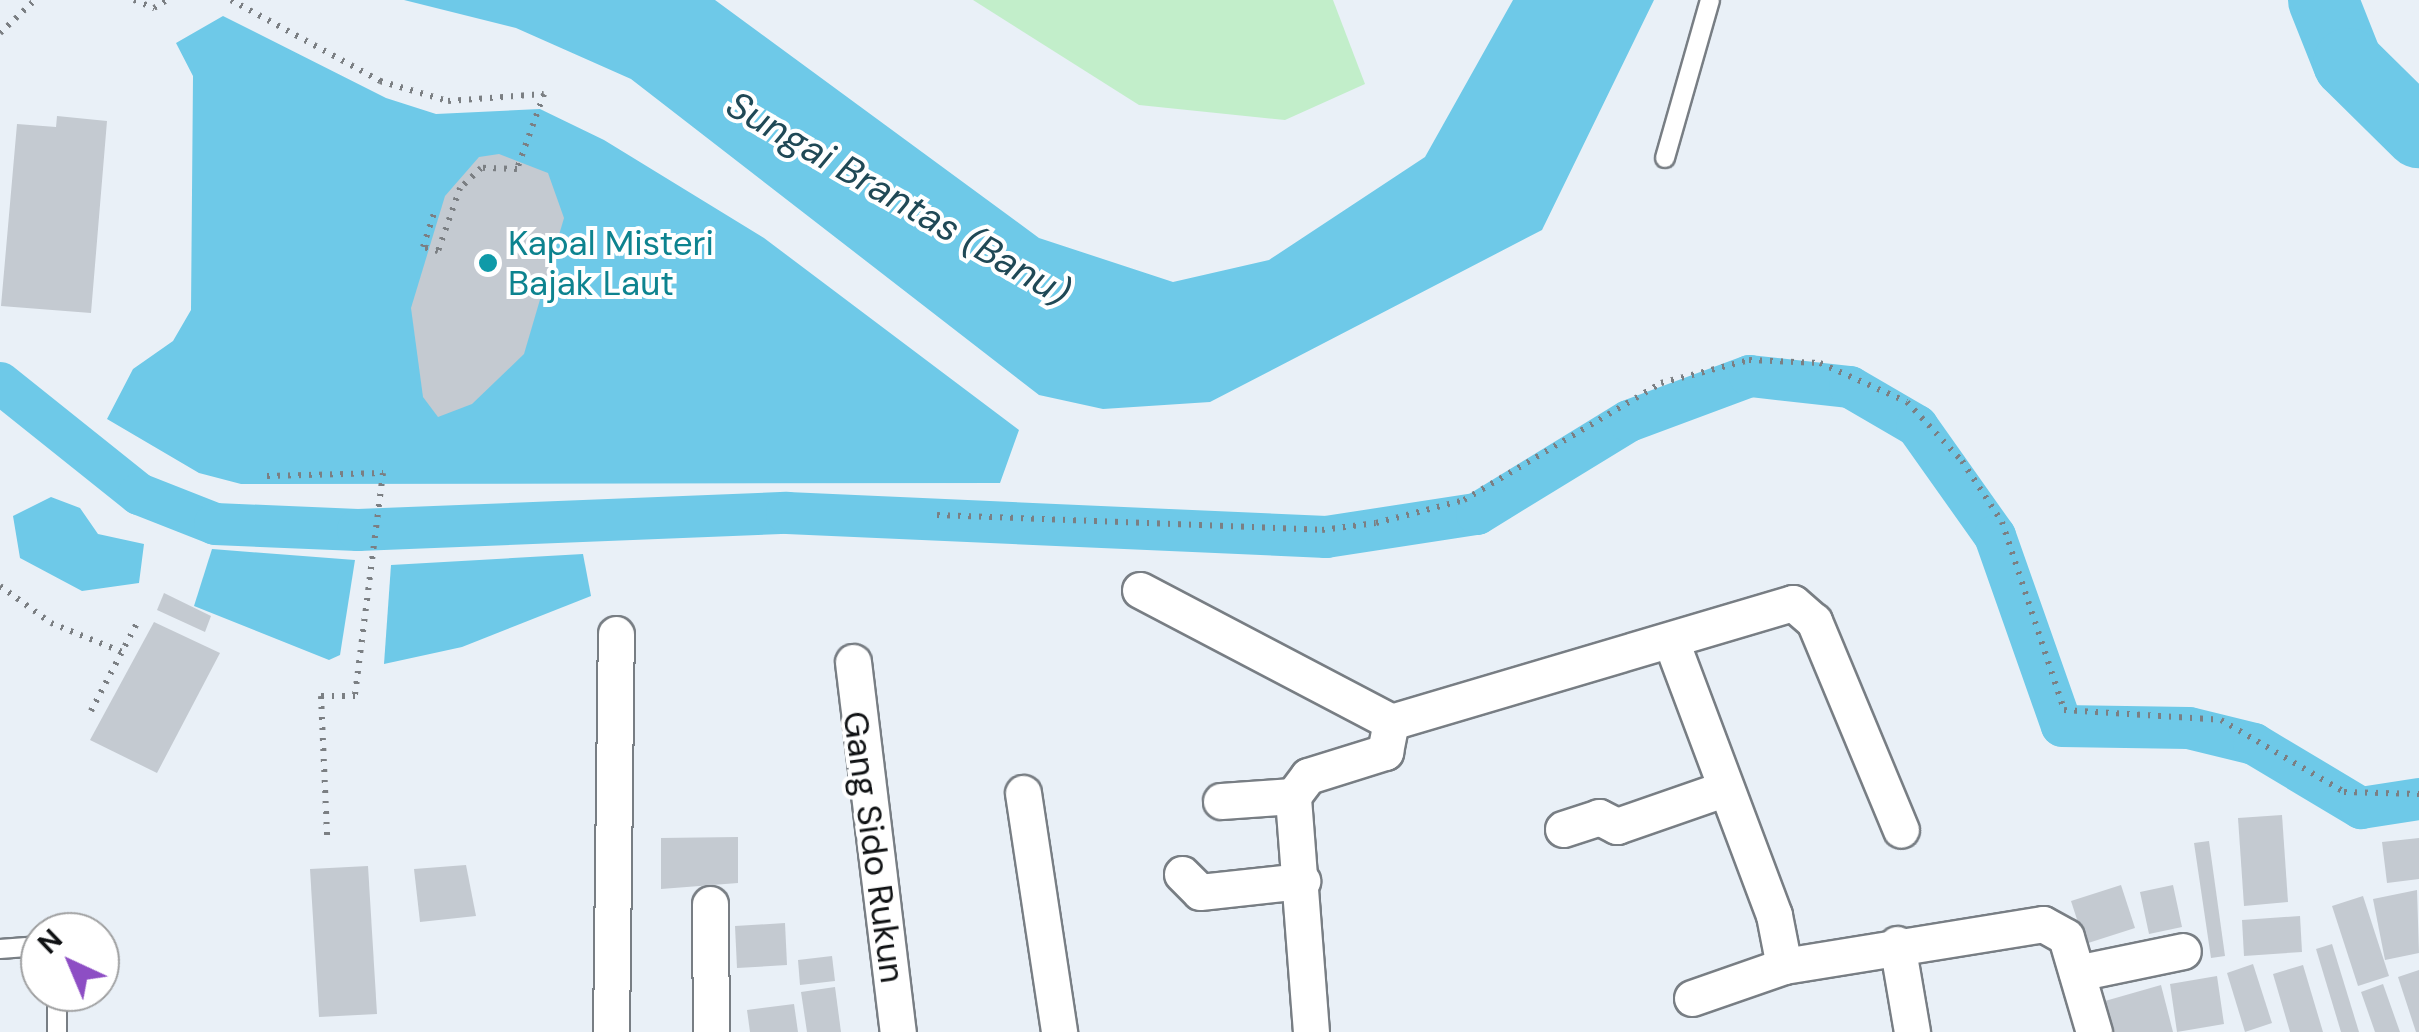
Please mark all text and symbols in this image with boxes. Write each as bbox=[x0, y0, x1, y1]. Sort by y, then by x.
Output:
water label: Sungai Brantas (Banu) bbox=[718, 82, 1078, 316]
place label: Kapal Misteri Bajak Laut bbox=[508, 222, 714, 304]
marker: Kapal Misteri Bajak Laut bbox=[477, 252, 499, 274]
street label: Gang Sido Rukun bbox=[834, 708, 914, 986]
north arrow bbox=[20, 912, 120, 1012]
text: N bbox=[30, 921, 70, 962]

